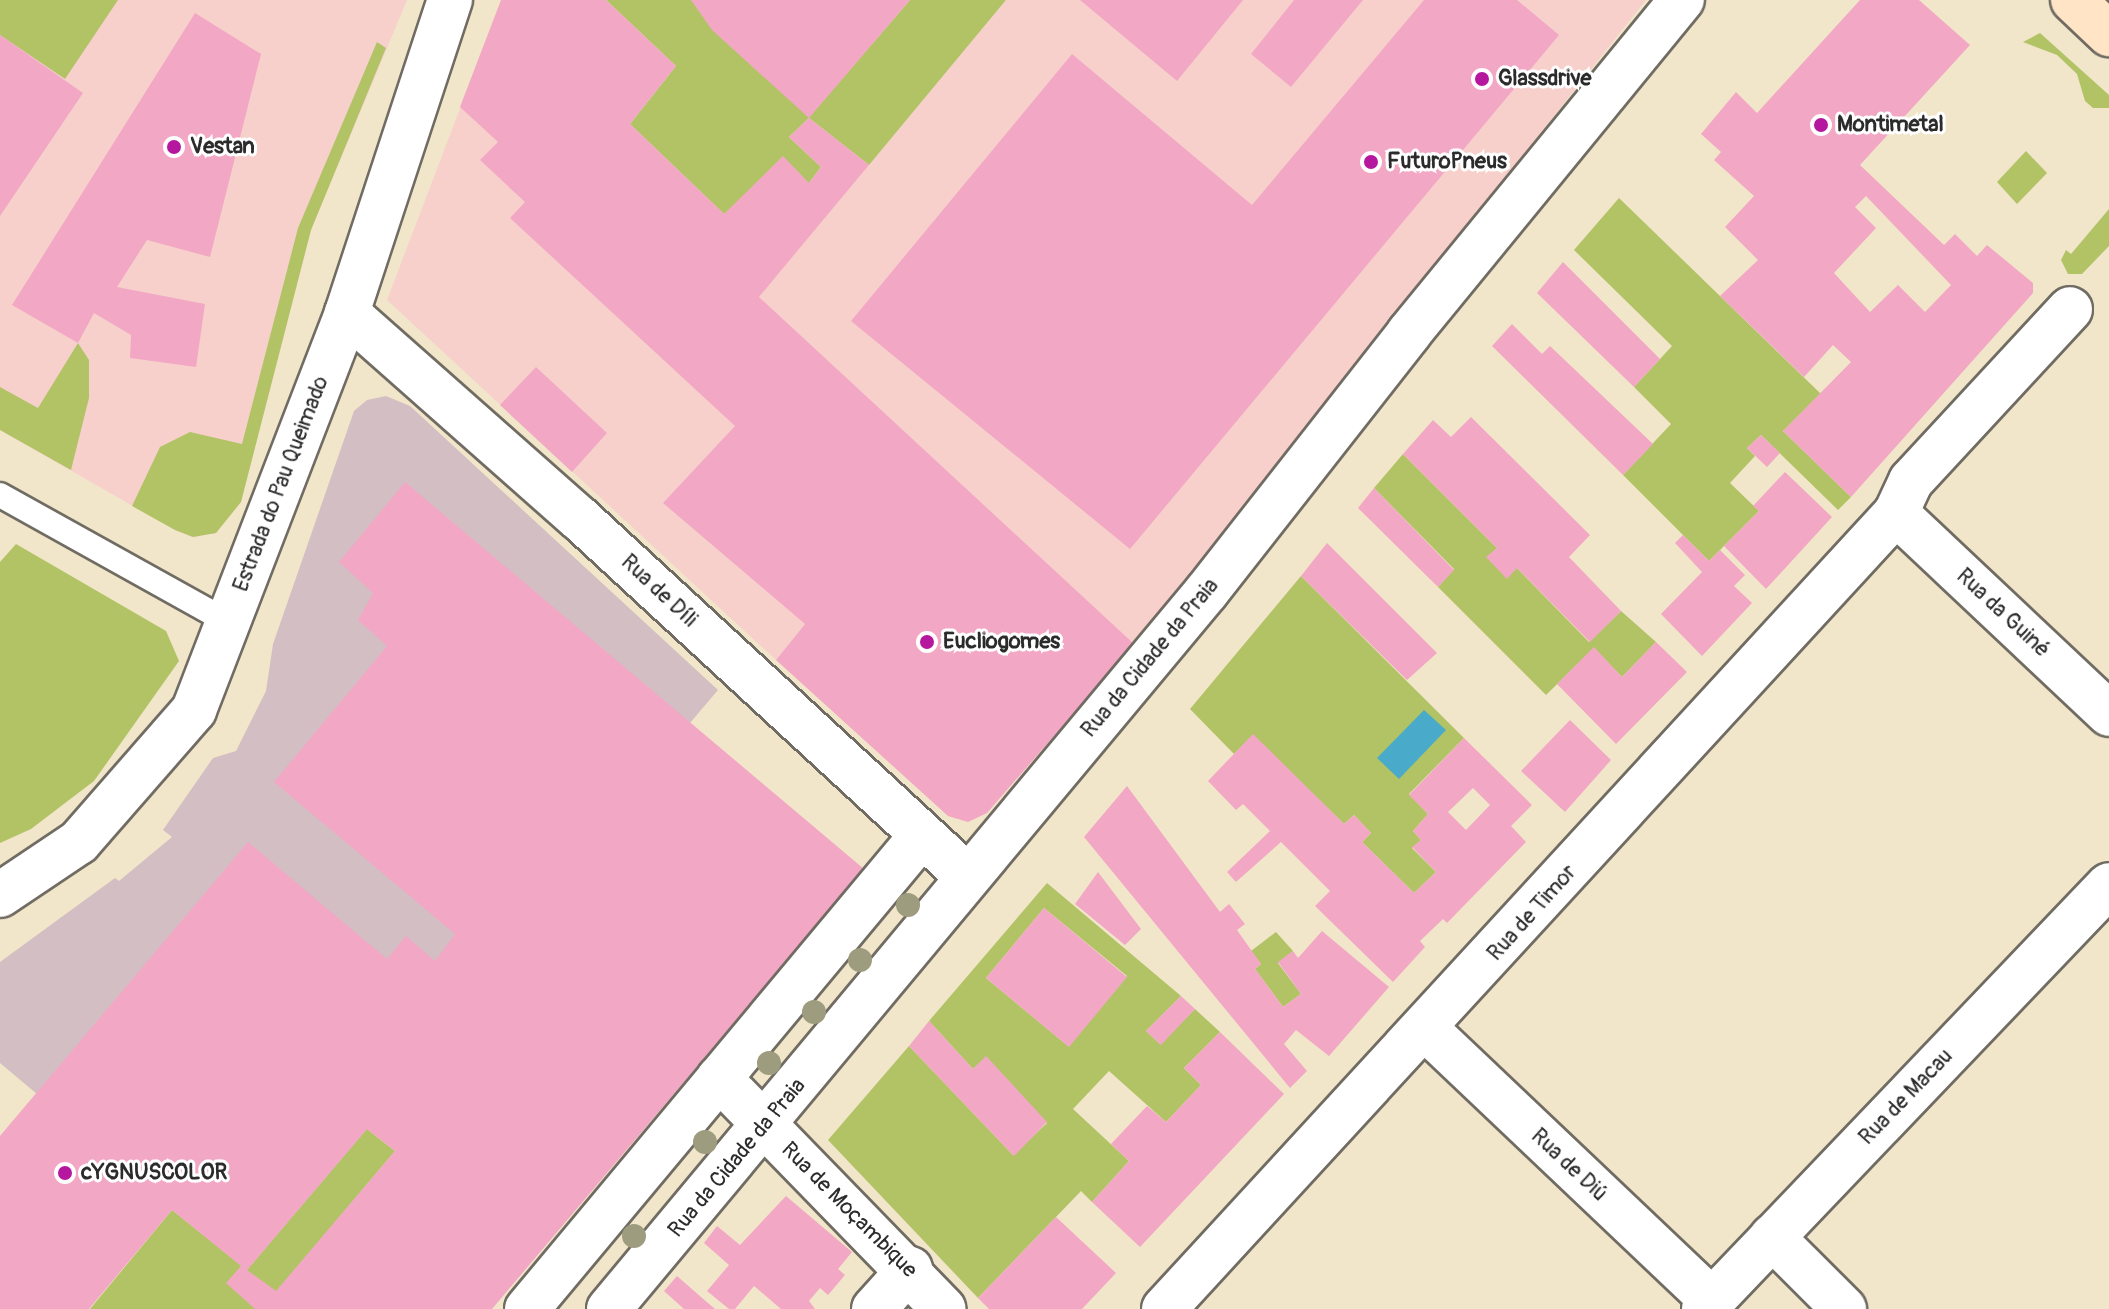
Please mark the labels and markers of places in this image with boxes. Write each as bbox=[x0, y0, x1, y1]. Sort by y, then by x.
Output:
place label: Glassdrive bbox=[1498, 66, 1591, 92]
marker: Glassdrive bbox=[1473, 70, 1491, 88]
place label: Montimetal bbox=[1837, 112, 1944, 138]
marker: Montimetal bbox=[1812, 116, 1830, 134]
place label: Vestan bbox=[190, 134, 255, 160]
marker: Vestan bbox=[165, 138, 183, 156]
place label: FuturoPneus bbox=[1387, 149, 1507, 175]
marker: FuturoPneus bbox=[1362, 153, 1380, 171]
place label: Eucliogomes bbox=[943, 629, 1060, 655]
marker: Eucliogomes bbox=[918, 633, 936, 651]
place label: cYGNUSCOLOR bbox=[81, 1160, 227, 1186]
marker: cYGNUSCOLOR bbox=[56, 1164, 74, 1182]

